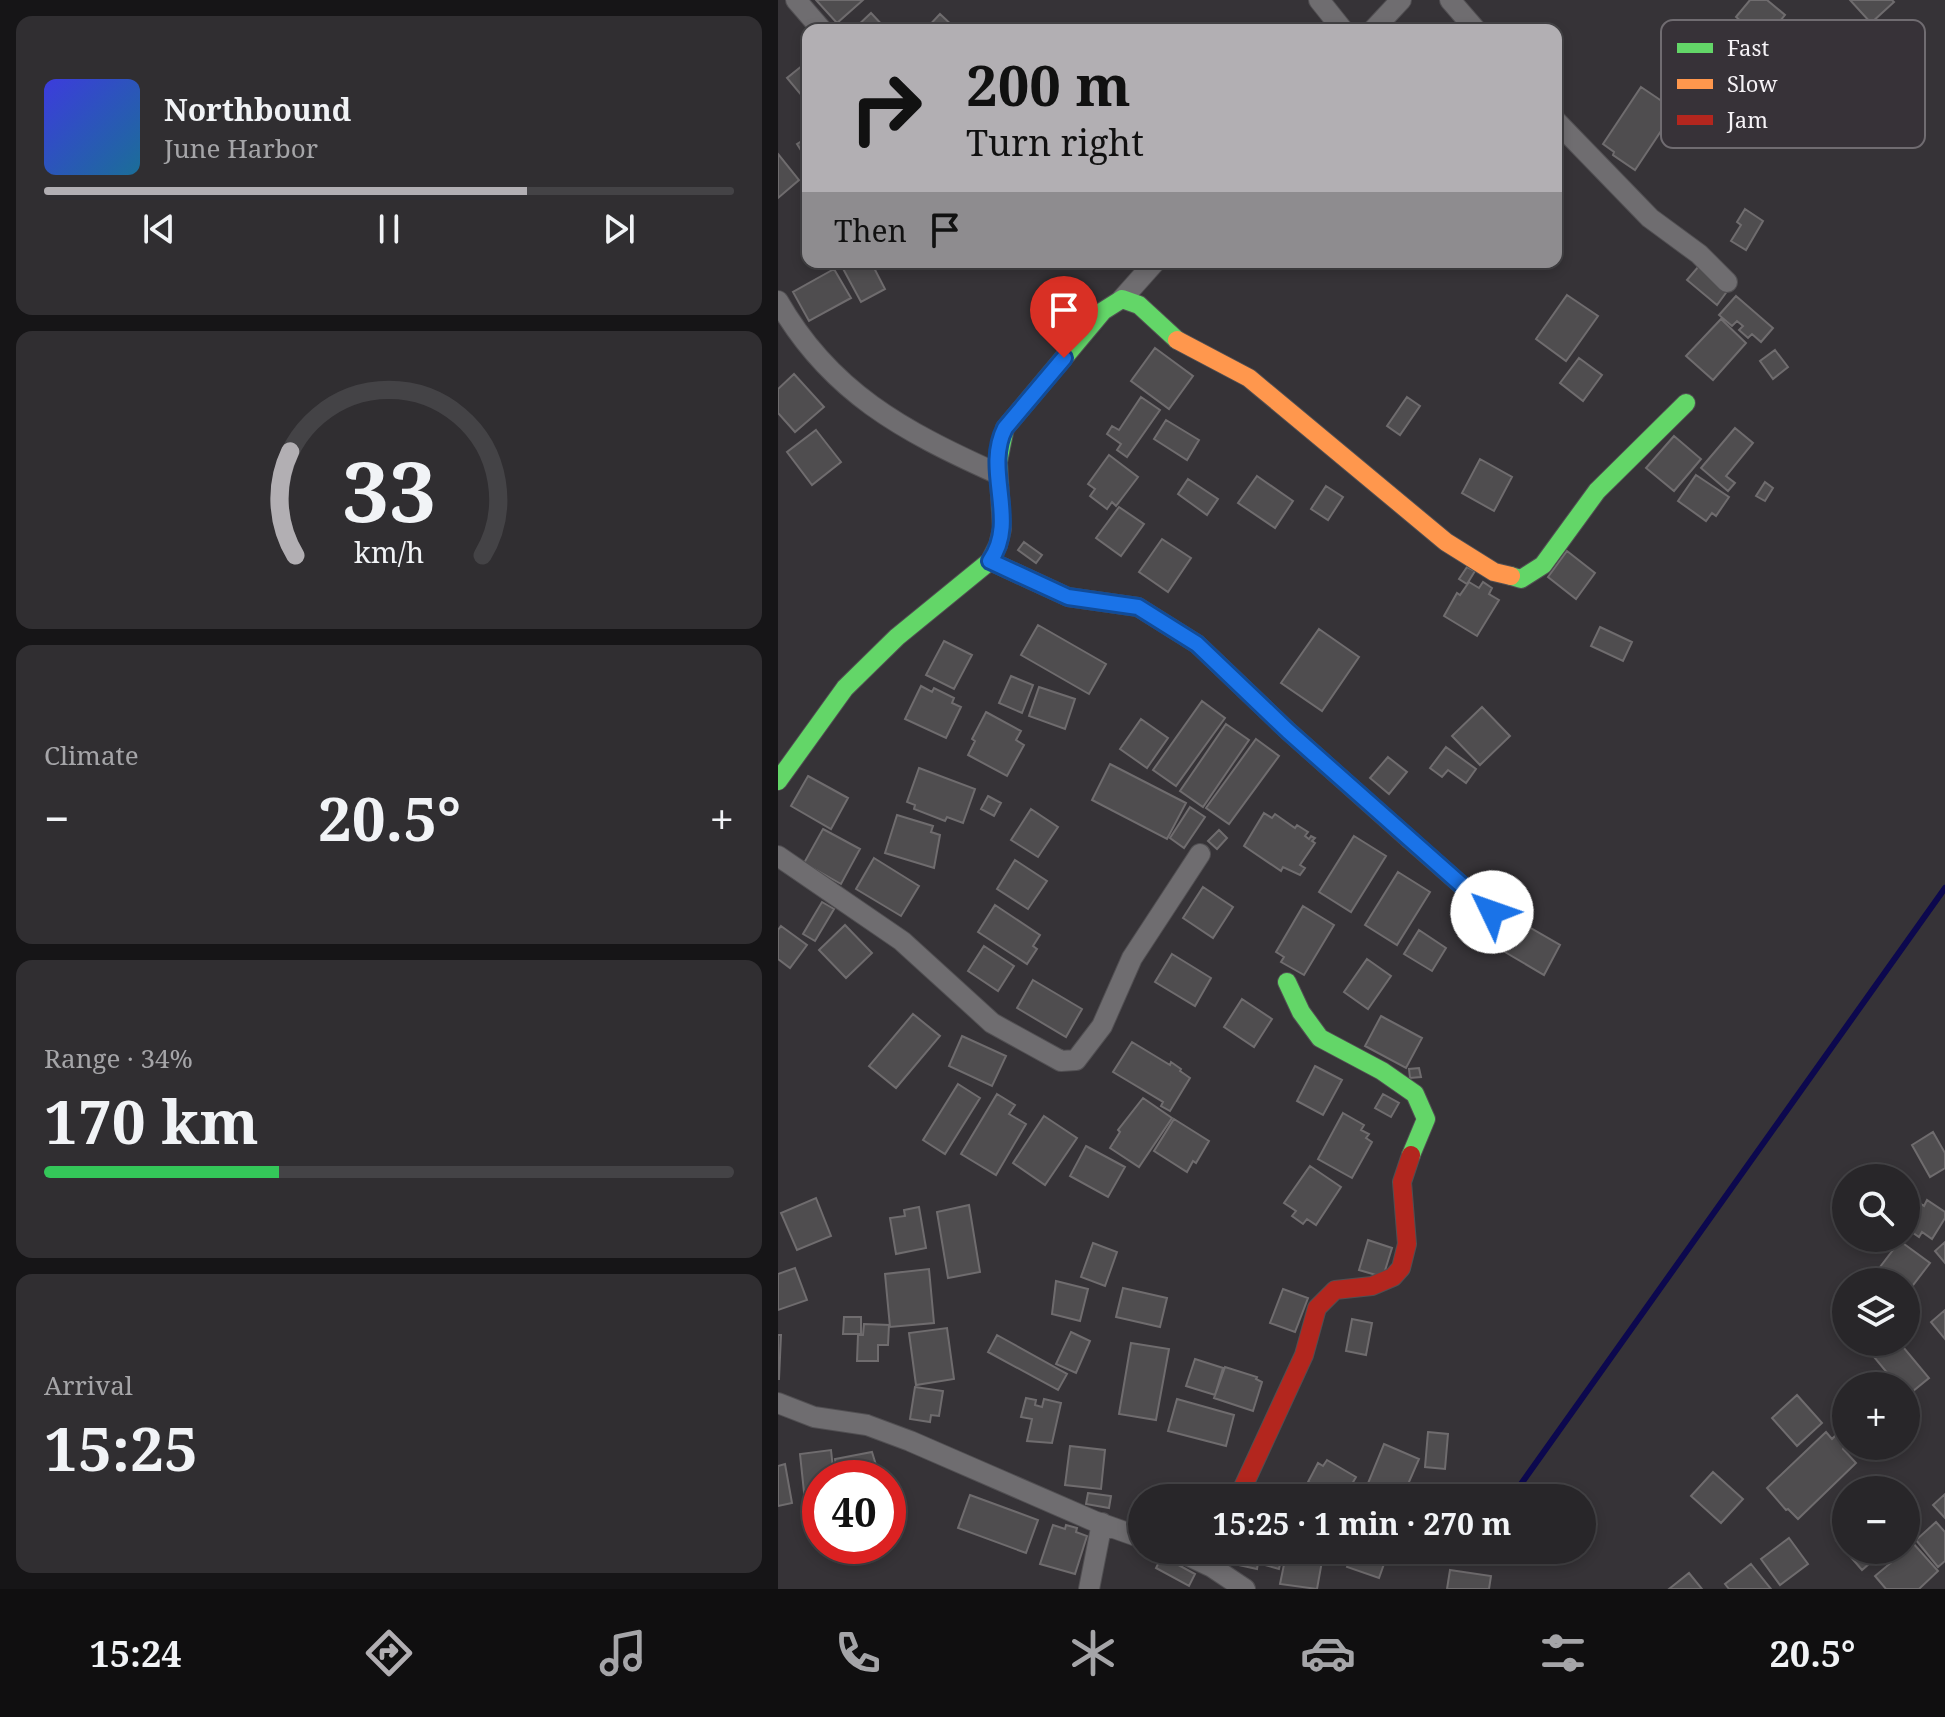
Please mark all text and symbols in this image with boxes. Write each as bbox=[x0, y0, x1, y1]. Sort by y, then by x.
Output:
legend bbox=[1661, 20, 1925, 148]
text: Fast bbox=[1727, 32, 1769, 62]
text: 200 m bbox=[966, 46, 1131, 122]
icon: right bbox=[834, 56, 938, 160]
text: Slow bbox=[1727, 68, 1777, 98]
text: Northbound bbox=[164, 89, 351, 130]
text: Jam bbox=[1726, 104, 1768, 134]
text: Turn right bbox=[966, 118, 1144, 167]
text: June Harbor bbox=[164, 130, 318, 166]
icon: previous bbox=[137, 207, 181, 251]
icon: pause bbox=[367, 207, 411, 251]
icon: next bbox=[597, 207, 641, 251]
icon: arrive bbox=[923, 208, 967, 252]
text: Then bbox=[834, 210, 907, 251]
pin bbox=[1030, 276, 1098, 358]
icon: arrive bbox=[1042, 288, 1086, 332]
text: 33 bbox=[342, 432, 436, 545]
text: km/h bbox=[354, 532, 424, 571]
text: Climate bbox=[44, 737, 139, 773]
text: 20.5° bbox=[318, 777, 461, 859]
text: − bbox=[44, 788, 69, 848]
text: + bbox=[709, 788, 734, 848]
position arrow bbox=[1450, 870, 1534, 954]
text: Range · 34% bbox=[44, 1040, 193, 1076]
text: 170 km bbox=[44, 1080, 259, 1162]
map controls bbox=[1832, 1164, 1920, 1564]
button: search bbox=[1832, 1164, 1920, 1252]
button: layers bbox=[1832, 1268, 1920, 1356]
text: Arrival bbox=[44, 1367, 133, 1403]
button: + bbox=[1832, 1372, 1920, 1460]
text: 15:25 bbox=[44, 1407, 198, 1489]
speed limit sign: 40 bbox=[802, 1460, 906, 1564]
button: − bbox=[1832, 1476, 1920, 1564]
text: 15:25 · 1 min · 270 m bbox=[1213, 1503, 1511, 1544]
icon: directions bbox=[361, 1625, 417, 1681]
icon: music bbox=[595, 1625, 651, 1681]
icon: phone bbox=[830, 1625, 886, 1681]
icon: climate bbox=[1065, 1625, 1121, 1681]
icon: car bbox=[1300, 1625, 1356, 1681]
icon: filters bbox=[1535, 1625, 1591, 1681]
text: 15:24 bbox=[89, 1629, 182, 1678]
text: 20.5° bbox=[1770, 1629, 1856, 1678]

